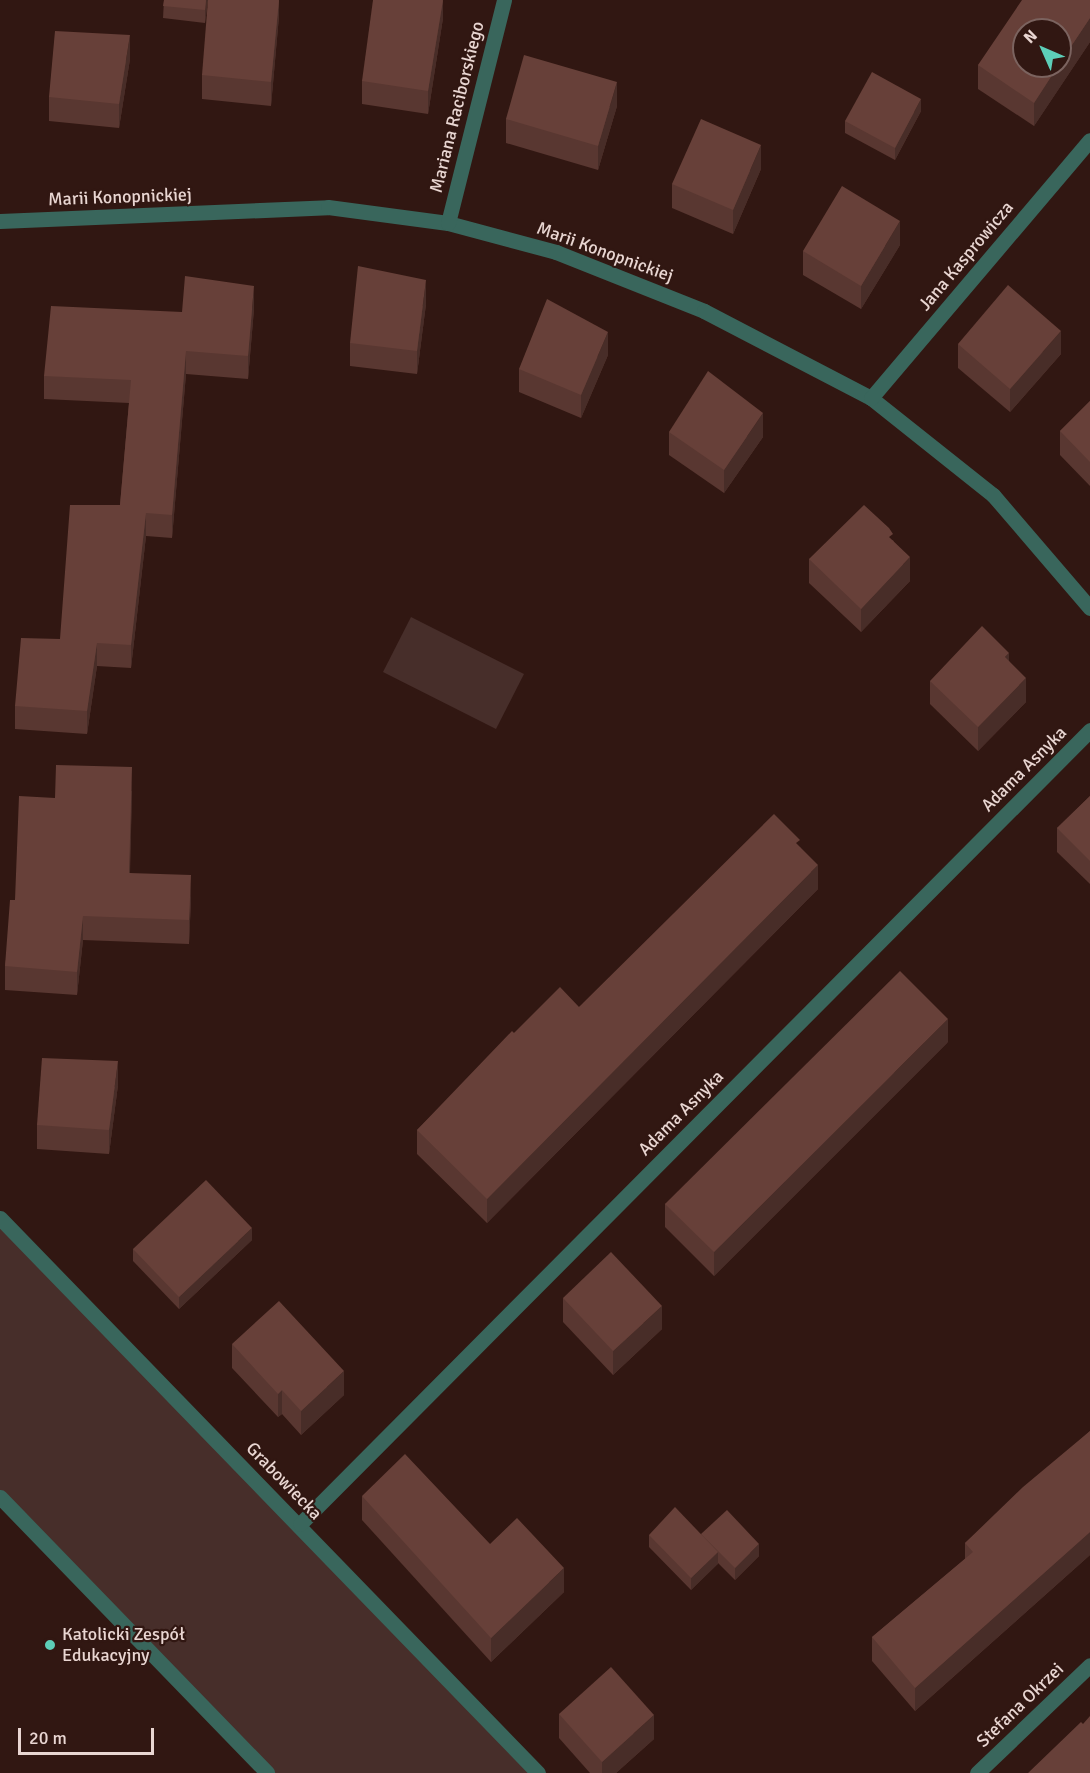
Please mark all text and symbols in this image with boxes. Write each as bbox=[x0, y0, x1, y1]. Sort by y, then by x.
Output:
north arrow bbox=[1012, 18, 1072, 78]
street label: Mariana Raciborskiego bbox=[425, 19, 489, 195]
text: N bbox=[1020, 26, 1042, 48]
street label: Marii Konopnickiej bbox=[48, 184, 192, 210]
street label: Jana Kasprowicza bbox=[914, 197, 1018, 315]
street label: Marii Konopnickiej bbox=[534, 217, 676, 287]
street label: Adama Asnyka bbox=[977, 722, 1071, 816]
street label: Adama Asnyka bbox=[634, 1066, 728, 1160]
street label: Grabowiecka bbox=[242, 1438, 326, 1524]
place label: Katolicki Zespół Edukacyjny bbox=[62, 1624, 185, 1666]
marker: Katolicki Zespół Edukacyjny bbox=[43, 1638, 57, 1652]
street label: Stefana Okrzei bbox=[972, 1658, 1068, 1752]
scale bar bbox=[21, 1716, 158, 1754]
text: 20 m bbox=[29, 1727, 67, 1749]

